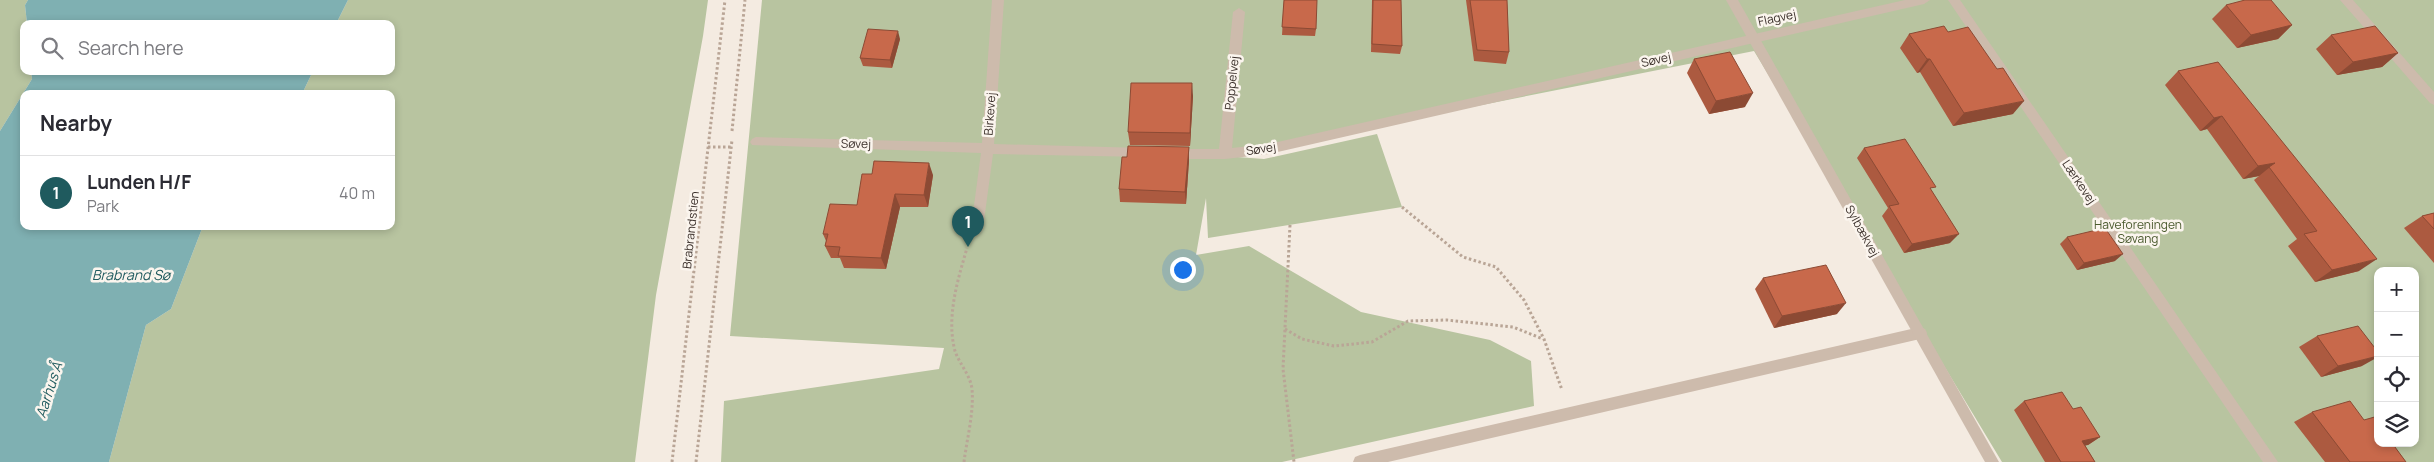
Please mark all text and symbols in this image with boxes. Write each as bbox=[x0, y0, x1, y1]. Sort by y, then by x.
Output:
street label: Flagvej bbox=[1756, 5, 1797, 30]
search box bbox=[20, 20, 395, 75]
icon: search bbox=[38, 34, 66, 62]
text: Search here bbox=[78, 35, 184, 61]
street label: Søvej bbox=[1639, 48, 1672, 71]
street label: Poppelvej bbox=[1220, 55, 1243, 111]
street label: Birkevej bbox=[980, 92, 999, 136]
text: Nearby bbox=[40, 109, 112, 137]
street label: Søvej bbox=[841, 135, 871, 152]
street label: Søvej bbox=[1245, 138, 1277, 159]
street label: Lærkevej bbox=[2058, 156, 2101, 207]
text: Lunden H/F bbox=[87, 169, 191, 195]
text: 1 bbox=[52, 182, 60, 204]
text: 40 m bbox=[339, 182, 375, 204]
street label: Brabrandstien bbox=[678, 190, 703, 270]
text: Park bbox=[87, 195, 119, 217]
street label: Sylbækvej bbox=[1841, 202, 1884, 260]
pin: 1 bbox=[952, 206, 984, 247]
park label: Haveforeningen Søvang bbox=[2094, 216, 2182, 247]
your location bbox=[1170, 257, 1196, 283]
water label: Brabrand Sø bbox=[92, 265, 172, 284]
map controls bbox=[2374, 267, 2419, 447]
button: + bbox=[2374, 267, 2419, 312]
button: − bbox=[2374, 312, 2419, 357]
button: locate bbox=[2374, 357, 2419, 402]
water label: Aarhus Å bbox=[31, 359, 67, 420]
button: layers bbox=[2374, 402, 2419, 447]

